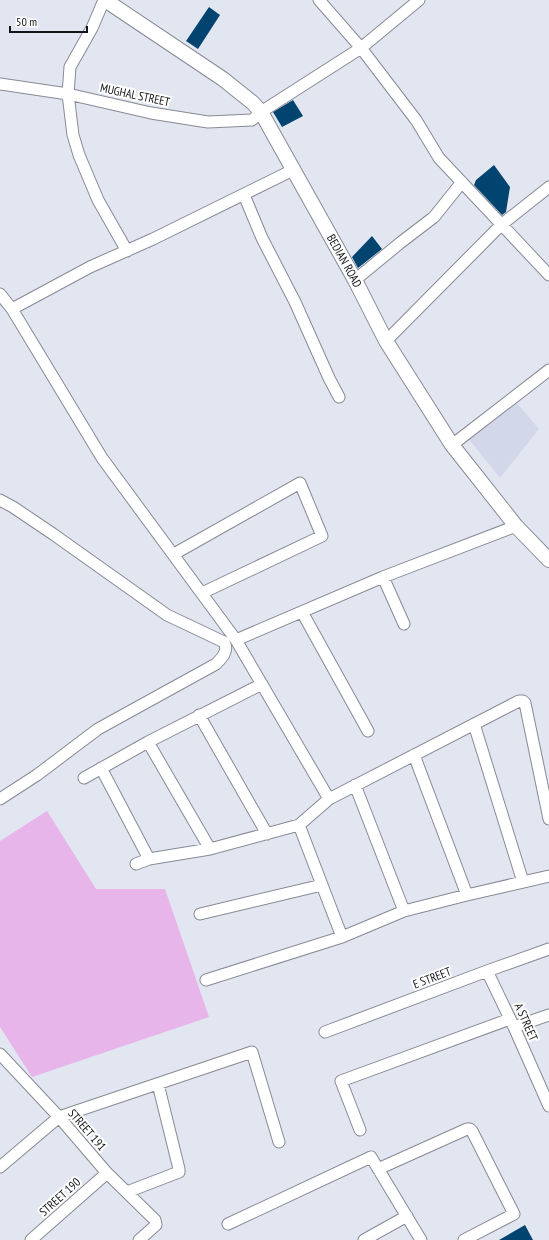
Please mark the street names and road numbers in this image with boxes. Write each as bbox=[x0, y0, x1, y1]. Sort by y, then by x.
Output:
street label: MUGHAL STREET bbox=[99, 80, 172, 109]
street label: BEDIAN ROAD bbox=[324, 231, 365, 290]
street label: E STREET bbox=[411, 963, 454, 992]
street label: A STREET bbox=[512, 1001, 542, 1044]
street label: STREET 191 bbox=[65, 1106, 110, 1154]
street label: STREET 190 bbox=[36, 1174, 83, 1219]

